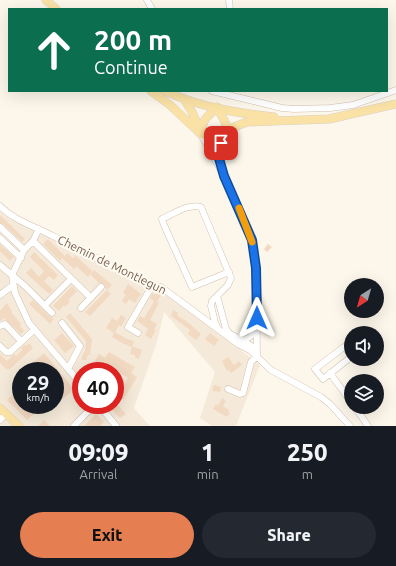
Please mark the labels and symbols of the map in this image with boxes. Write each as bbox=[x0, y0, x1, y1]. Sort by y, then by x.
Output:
pin bbox=[204, 126, 238, 160]
street label: Chemin de Montlegun bbox=[56, 233, 169, 297]
north arrow bbox=[344, 278, 384, 318]
position arrow bbox=[236, 297, 278, 339]
speed limit sign: 40 bbox=[72, 362, 124, 414]

